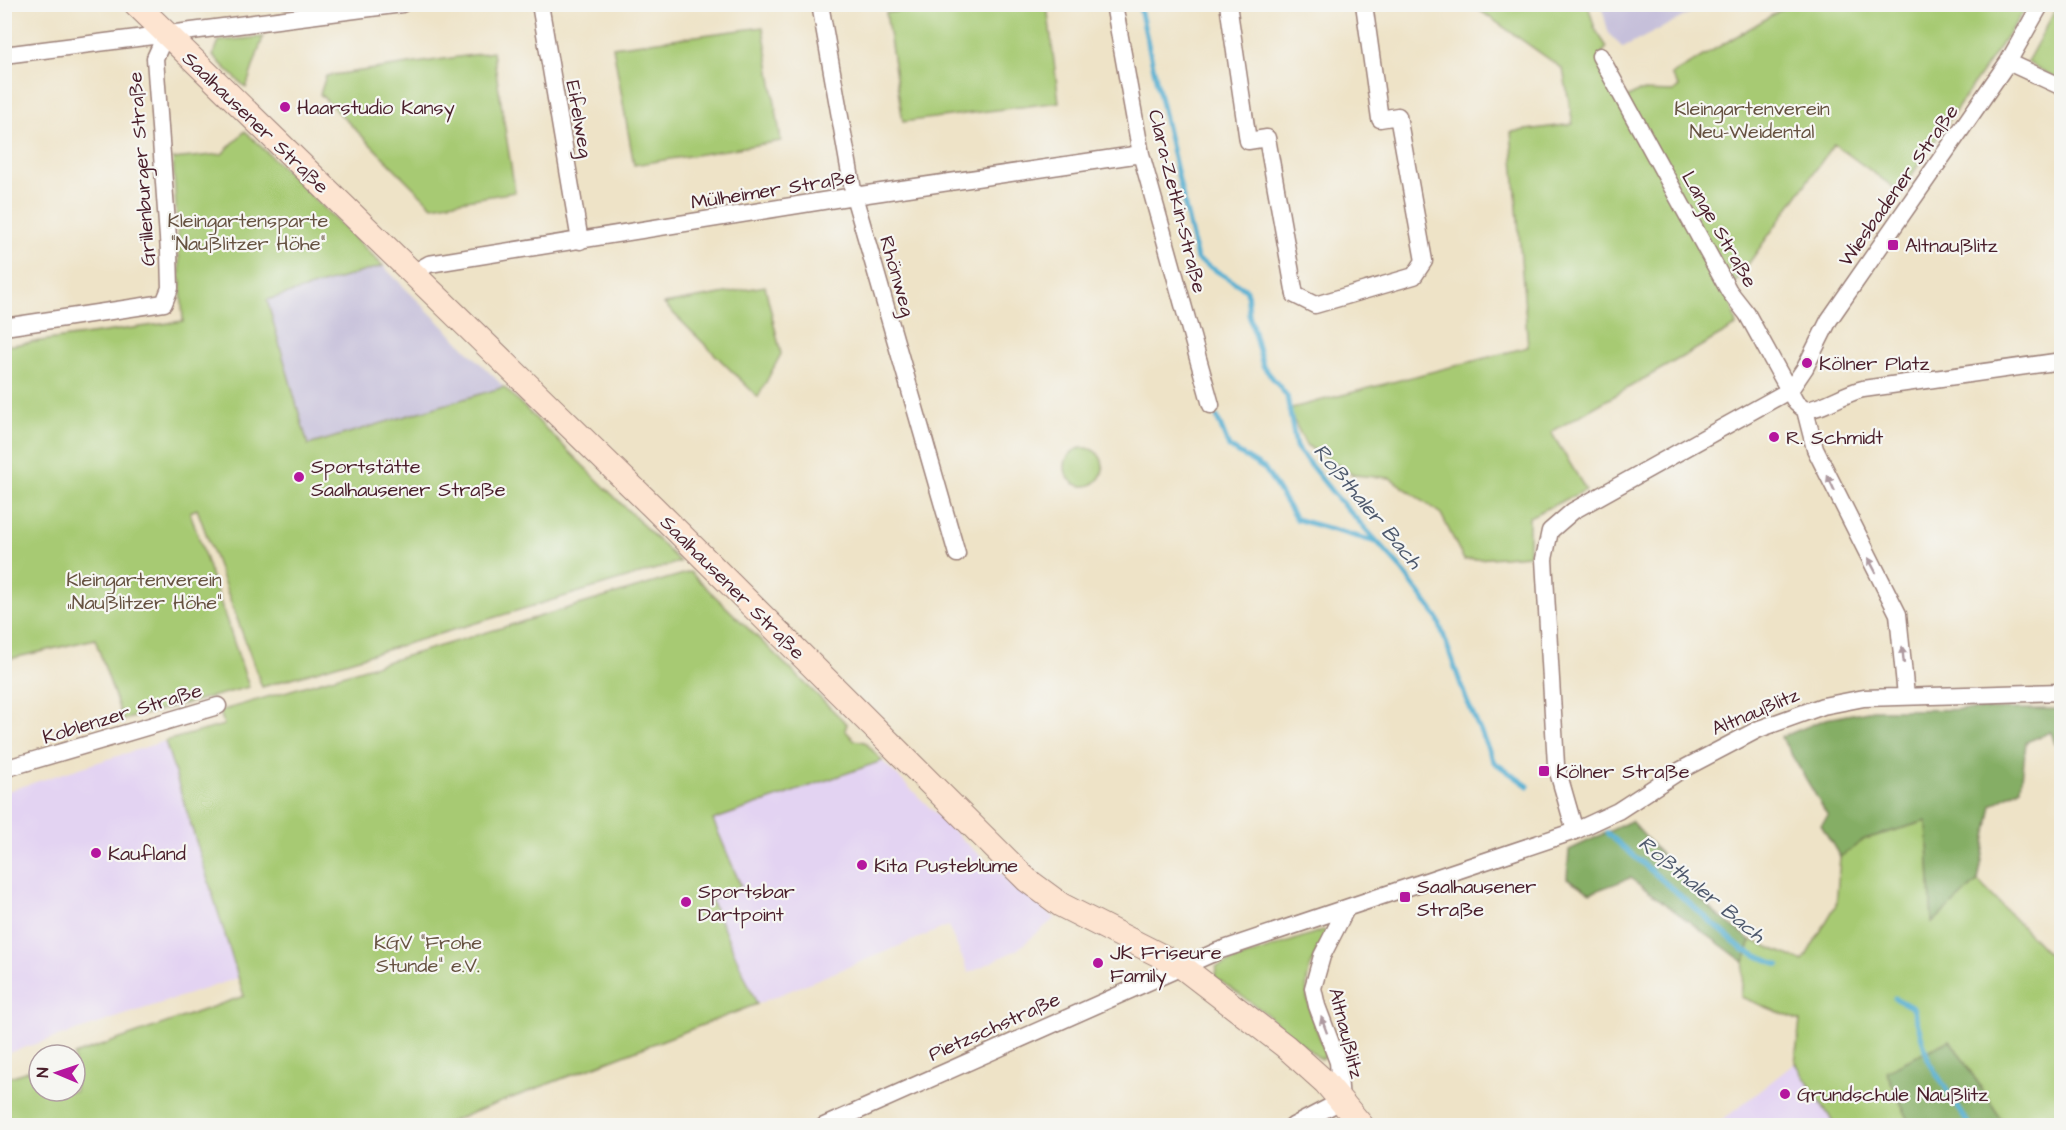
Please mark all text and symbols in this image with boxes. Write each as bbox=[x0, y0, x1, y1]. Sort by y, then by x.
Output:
street label: Saalhausener Straße bbox=[176, 45, 335, 200]
street label: Grillenburger Straße bbox=[121, 71, 164, 267]
street label: Eifelweg bbox=[557, 78, 600, 160]
place label: Haarstudio Kansy bbox=[297, 94, 455, 123]
park label: Kleingartenverein Neu-Weidental bbox=[1674, 95, 1830, 146]
street label: Wiesbadener Straße bbox=[1832, 99, 1966, 272]
marker: Haarstudio Kansy bbox=[278, 100, 292, 114]
street label: Clara-Zetkin-Straße bbox=[1141, 107, 1213, 296]
street label: Mülheimer Straße bbox=[689, 163, 858, 217]
street label: Lange Straße bbox=[1674, 166, 1764, 294]
park label: Kleingartensparte "Naußlitzer Höhe" bbox=[168, 207, 329, 258]
place label: Altnaußlitz bbox=[1905, 232, 1998, 260]
street label: Rhönweg bbox=[871, 233, 922, 320]
marker: Altnaußlitz bbox=[1886, 238, 1900, 252]
place label: Kölner Platz bbox=[1819, 350, 1930, 378]
marker: Kölner Platz bbox=[1800, 356, 1814, 370]
place label: R. Schmidt bbox=[1786, 424, 1883, 452]
marker: R. Schmidt bbox=[1767, 430, 1781, 444]
water label: Roßthaler Bach bbox=[1307, 438, 1430, 576]
place label: Sportstätte Saalhausener Straße bbox=[311, 453, 506, 504]
marker: Sportstätte Saalhausener Straße bbox=[292, 470, 306, 484]
one-way arrow bbox=[1826, 475, 1835, 492]
street label: Saalhausener Straße bbox=[654, 509, 811, 666]
one-way arrow bbox=[1867, 557, 1877, 574]
park label: Kleingartenverein „Naußlitzer Höhe“ bbox=[66, 566, 222, 617]
one-way arrow bbox=[1898, 645, 1908, 664]
street label: Koblenzer Straße bbox=[39, 676, 206, 752]
street label: Altnaußlitz bbox=[1707, 681, 1804, 743]
place label: Kölner Straße bbox=[1556, 758, 1690, 786]
marker: Kölner Straße bbox=[1537, 764, 1551, 778]
water label: Roßthaler Bach bbox=[1632, 829, 1772, 951]
place label: Kaufland bbox=[108, 840, 186, 868]
marker: Kaufland bbox=[89, 846, 103, 860]
place label: Kita Pusteblume bbox=[874, 852, 1018, 880]
marker: Kita Pusteblume bbox=[855, 858, 869, 872]
place label: Saalhausener Straße bbox=[1417, 873, 1536, 924]
place label: Sportsbar Dartpoint bbox=[698, 878, 795, 929]
marker: Saalhausener Straße bbox=[1398, 890, 1412, 904]
marker: Sportsbar Dartpoint bbox=[679, 895, 693, 909]
park label: KGV "Frohe Stunde" e.V. bbox=[374, 929, 482, 980]
place label: JK Friseure Family bbox=[1110, 939, 1222, 991]
marker: JK Friseure Family bbox=[1091, 956, 1105, 970]
street label: Pietzschstraße bbox=[924, 985, 1065, 1068]
street label: Altnaußlitz bbox=[1321, 985, 1371, 1082]
one-way arrow bbox=[1318, 1015, 1328, 1033]
north arrow bbox=[27, 1043, 87, 1103]
text: N bbox=[32, 1067, 54, 1078]
place label: Grundschule Naußlitz bbox=[1797, 1081, 1988, 1109]
marker: Grundschule Naußlitz bbox=[1778, 1087, 1792, 1101]

